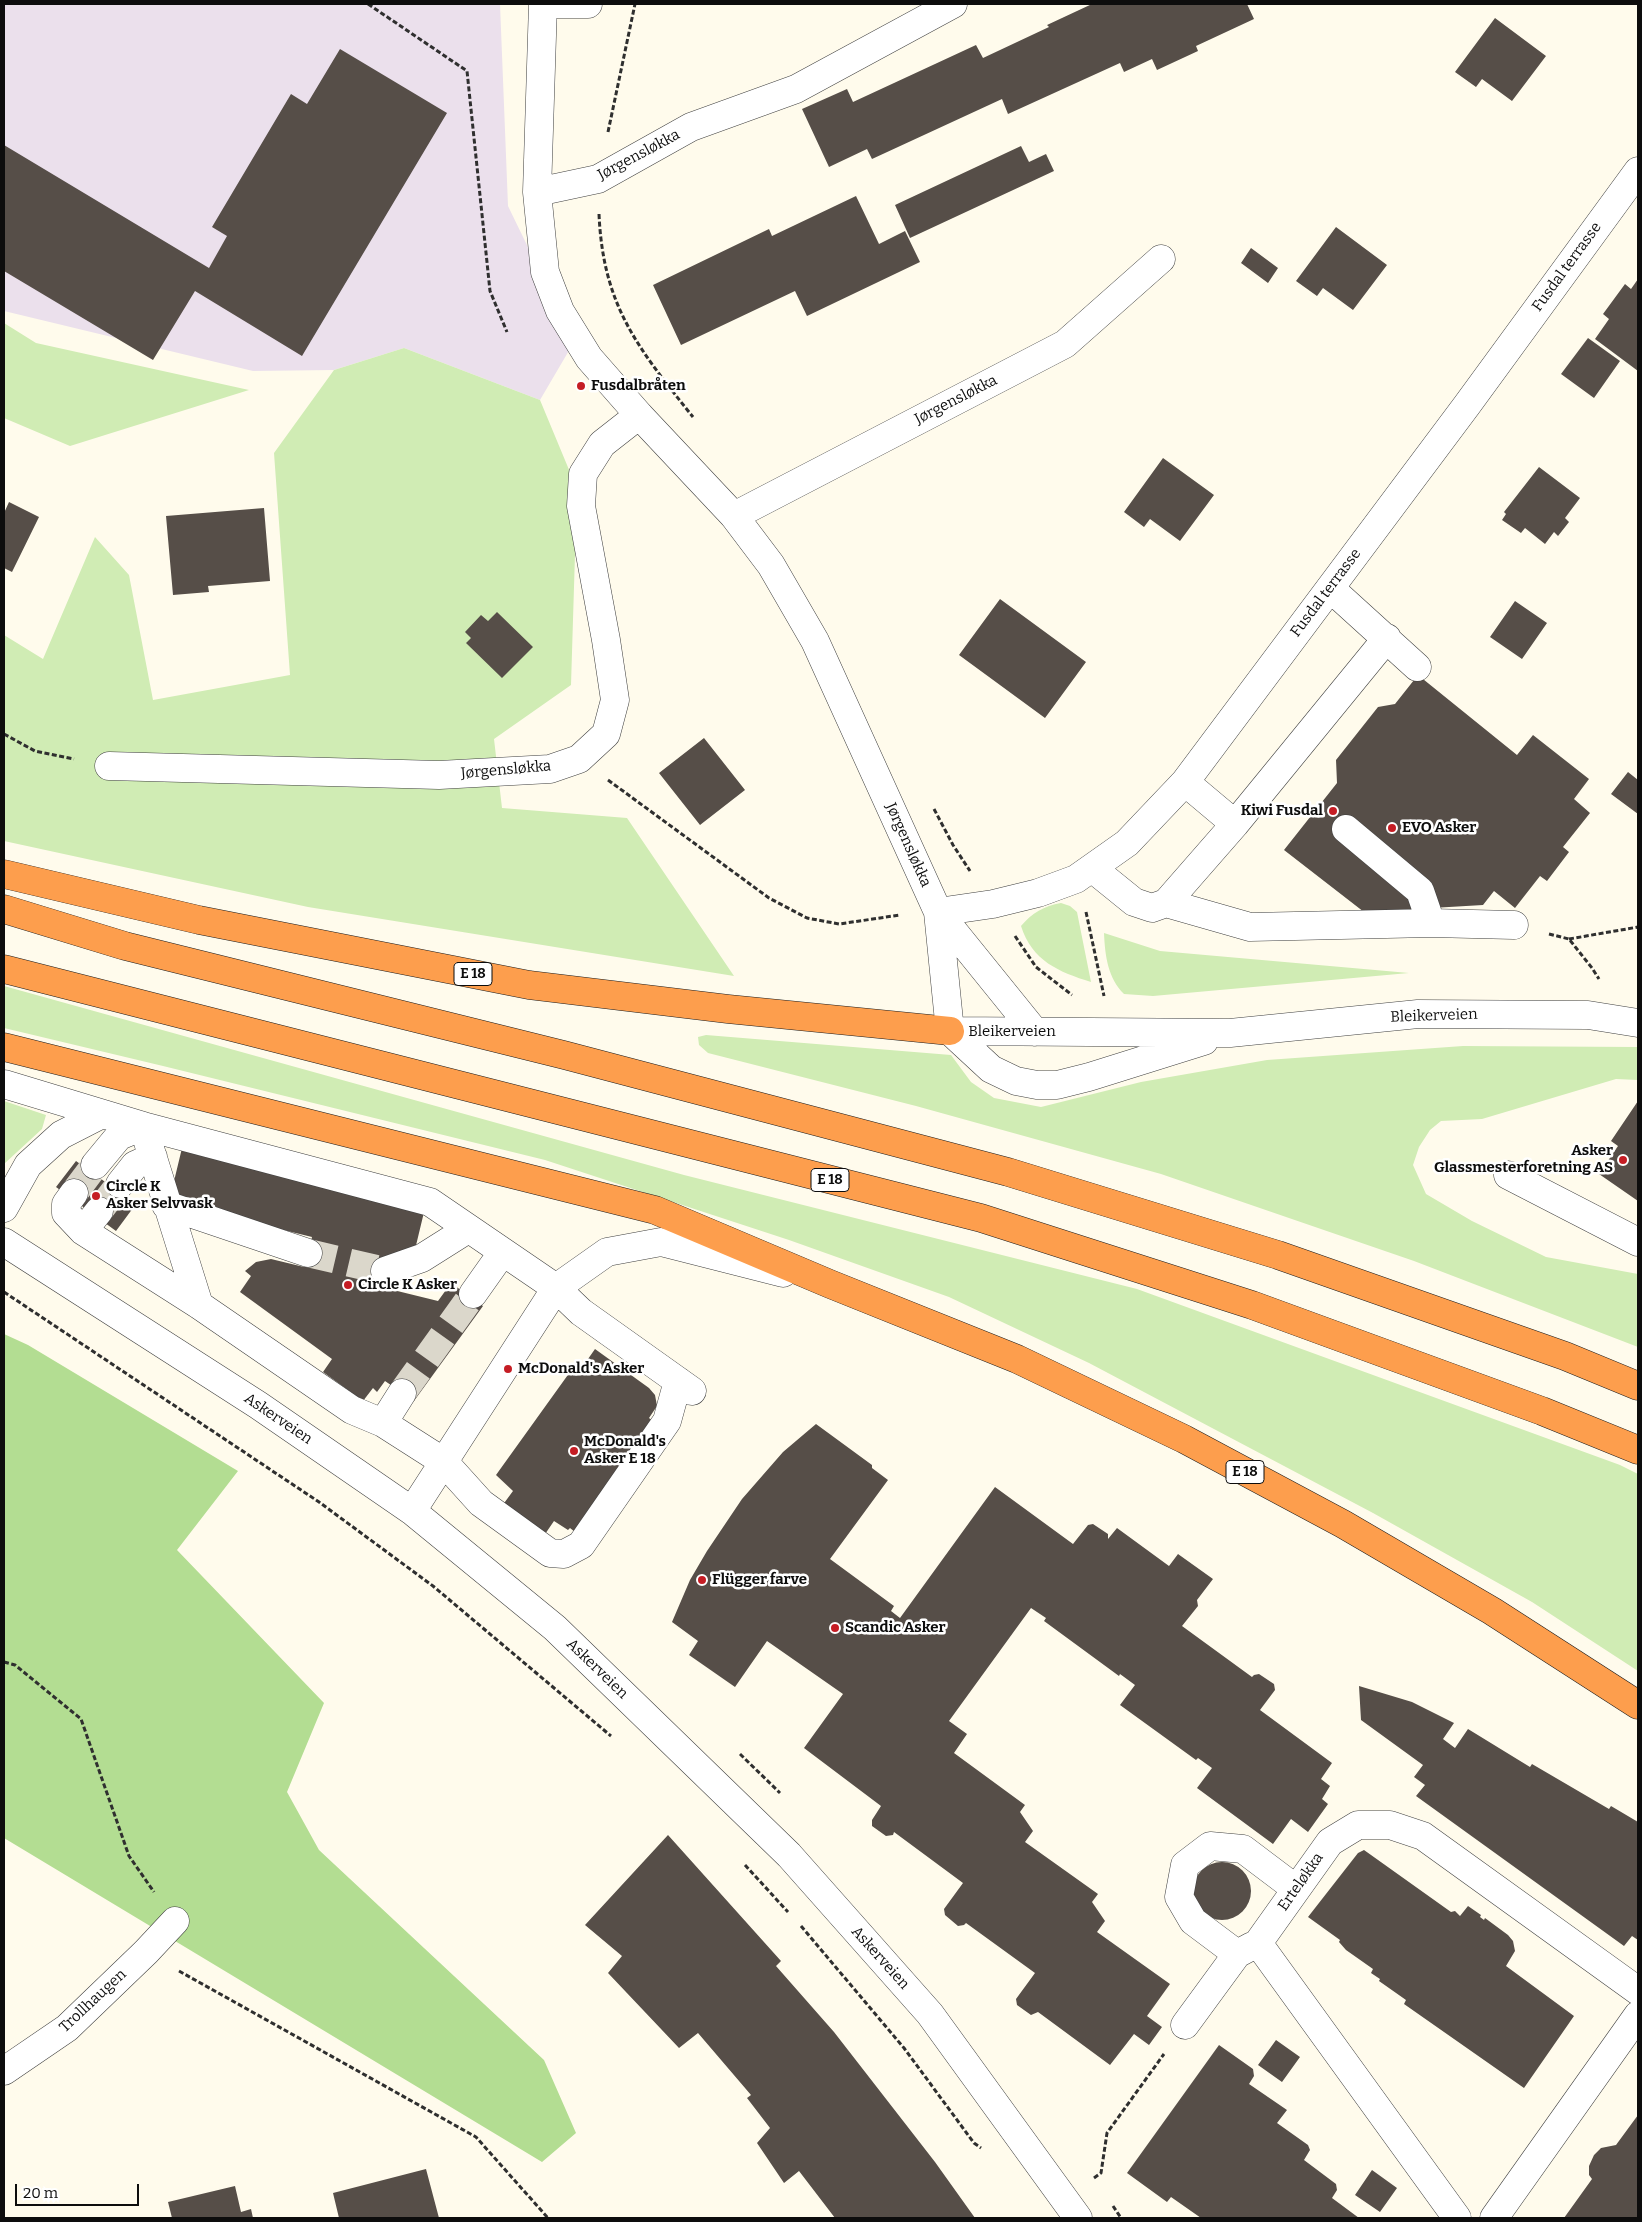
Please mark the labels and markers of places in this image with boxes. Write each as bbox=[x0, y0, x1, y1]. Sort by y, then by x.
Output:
place label: Fusdalbråten bbox=[591, 377, 686, 395]
marker: Fusdalbråten bbox=[575, 380, 587, 392]
place label: Kiwi Fusdal bbox=[1241, 802, 1323, 820]
marker: Kiwi Fusdal bbox=[1327, 805, 1339, 817]
place label: EVO Asker bbox=[1402, 819, 1476, 837]
marker: EVO Asker bbox=[1386, 822, 1398, 834]
place label: Asker Glassmesterforetning AS bbox=[1434, 1142, 1613, 1177]
marker: Asker Glassmesterforetning AS bbox=[1617, 1154, 1629, 1166]
place label: Circle K Asker Selvvask bbox=[106, 1178, 213, 1213]
marker: Circle K Asker Selvvask bbox=[90, 1190, 102, 1202]
place label: Circle K Asker bbox=[358, 1276, 457, 1294]
marker: Circle K Asker bbox=[342, 1279, 354, 1291]
place label: McDonald's Asker bbox=[518, 1360, 644, 1378]
marker: McDonald's Asker bbox=[502, 1363, 514, 1375]
place label: McDonald's Asker E 18 bbox=[584, 1433, 666, 1468]
marker: McDonald's Asker E 18 bbox=[568, 1445, 580, 1457]
place label: Flügger farve bbox=[712, 1571, 807, 1589]
marker: Flügger farve bbox=[696, 1574, 708, 1586]
place label: Scandic Asker bbox=[845, 1619, 945, 1637]
marker: Scandic Asker bbox=[829, 1622, 841, 1634]

